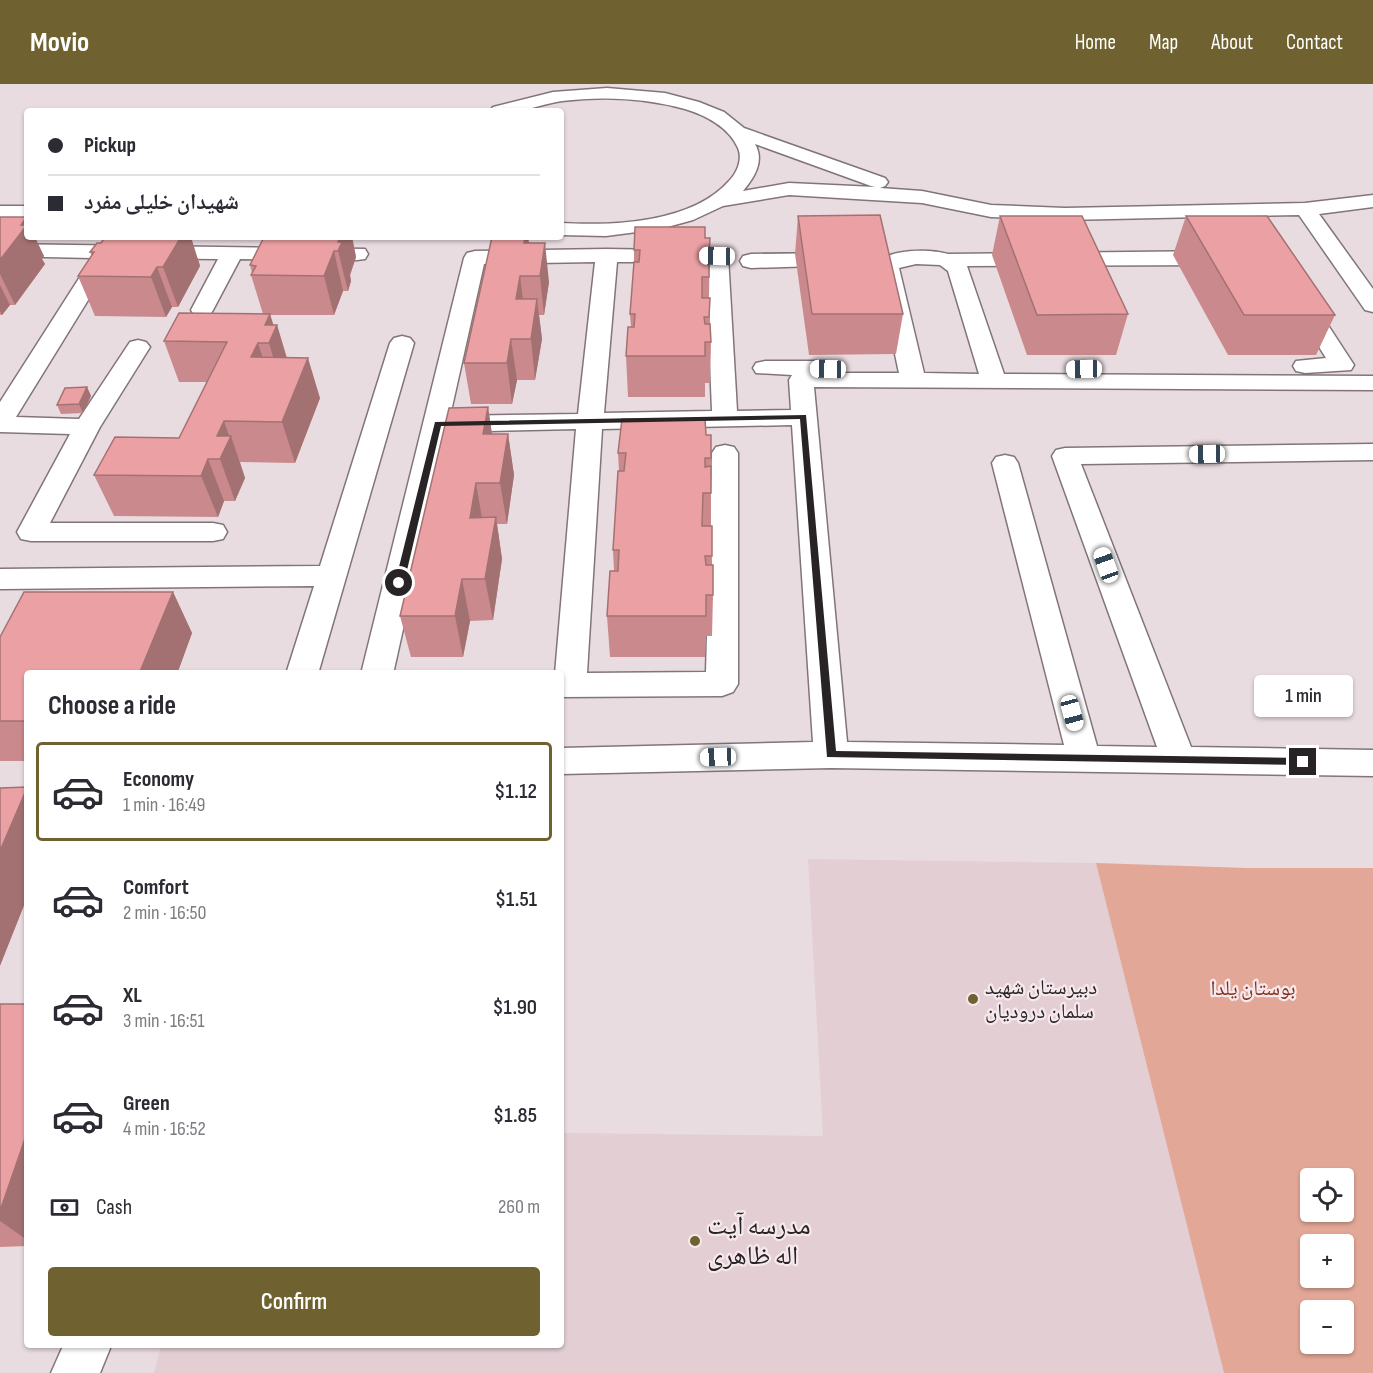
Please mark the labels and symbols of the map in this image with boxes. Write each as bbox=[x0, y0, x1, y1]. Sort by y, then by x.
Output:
car bbox=[699, 247, 735, 265]
car bbox=[810, 360, 846, 378]
car bbox=[1066, 360, 1102, 378]
car bbox=[1189, 445, 1225, 463]
car bbox=[1091, 545, 1121, 585]
route start bbox=[385, 569, 412, 596]
callout: 1 min bbox=[1254, 675, 1352, 717]
car bbox=[1059, 693, 1085, 733]
car bbox=[700, 747, 736, 767]
route end bbox=[1289, 748, 1316, 775]
place label: دبیرستان شهید سلمان درودیان bbox=[985, 975, 1097, 1024]
park label: بوستان یلدا bbox=[1210, 976, 1296, 1001]
marker: دبیرستان شهید سلمان درودیان bbox=[966, 992, 980, 1006]
place label: مدرسه آیت اله ظاهری bbox=[707, 1211, 811, 1272]
marker: مدرسه آیت اله ظاهری bbox=[688, 1234, 702, 1248]

